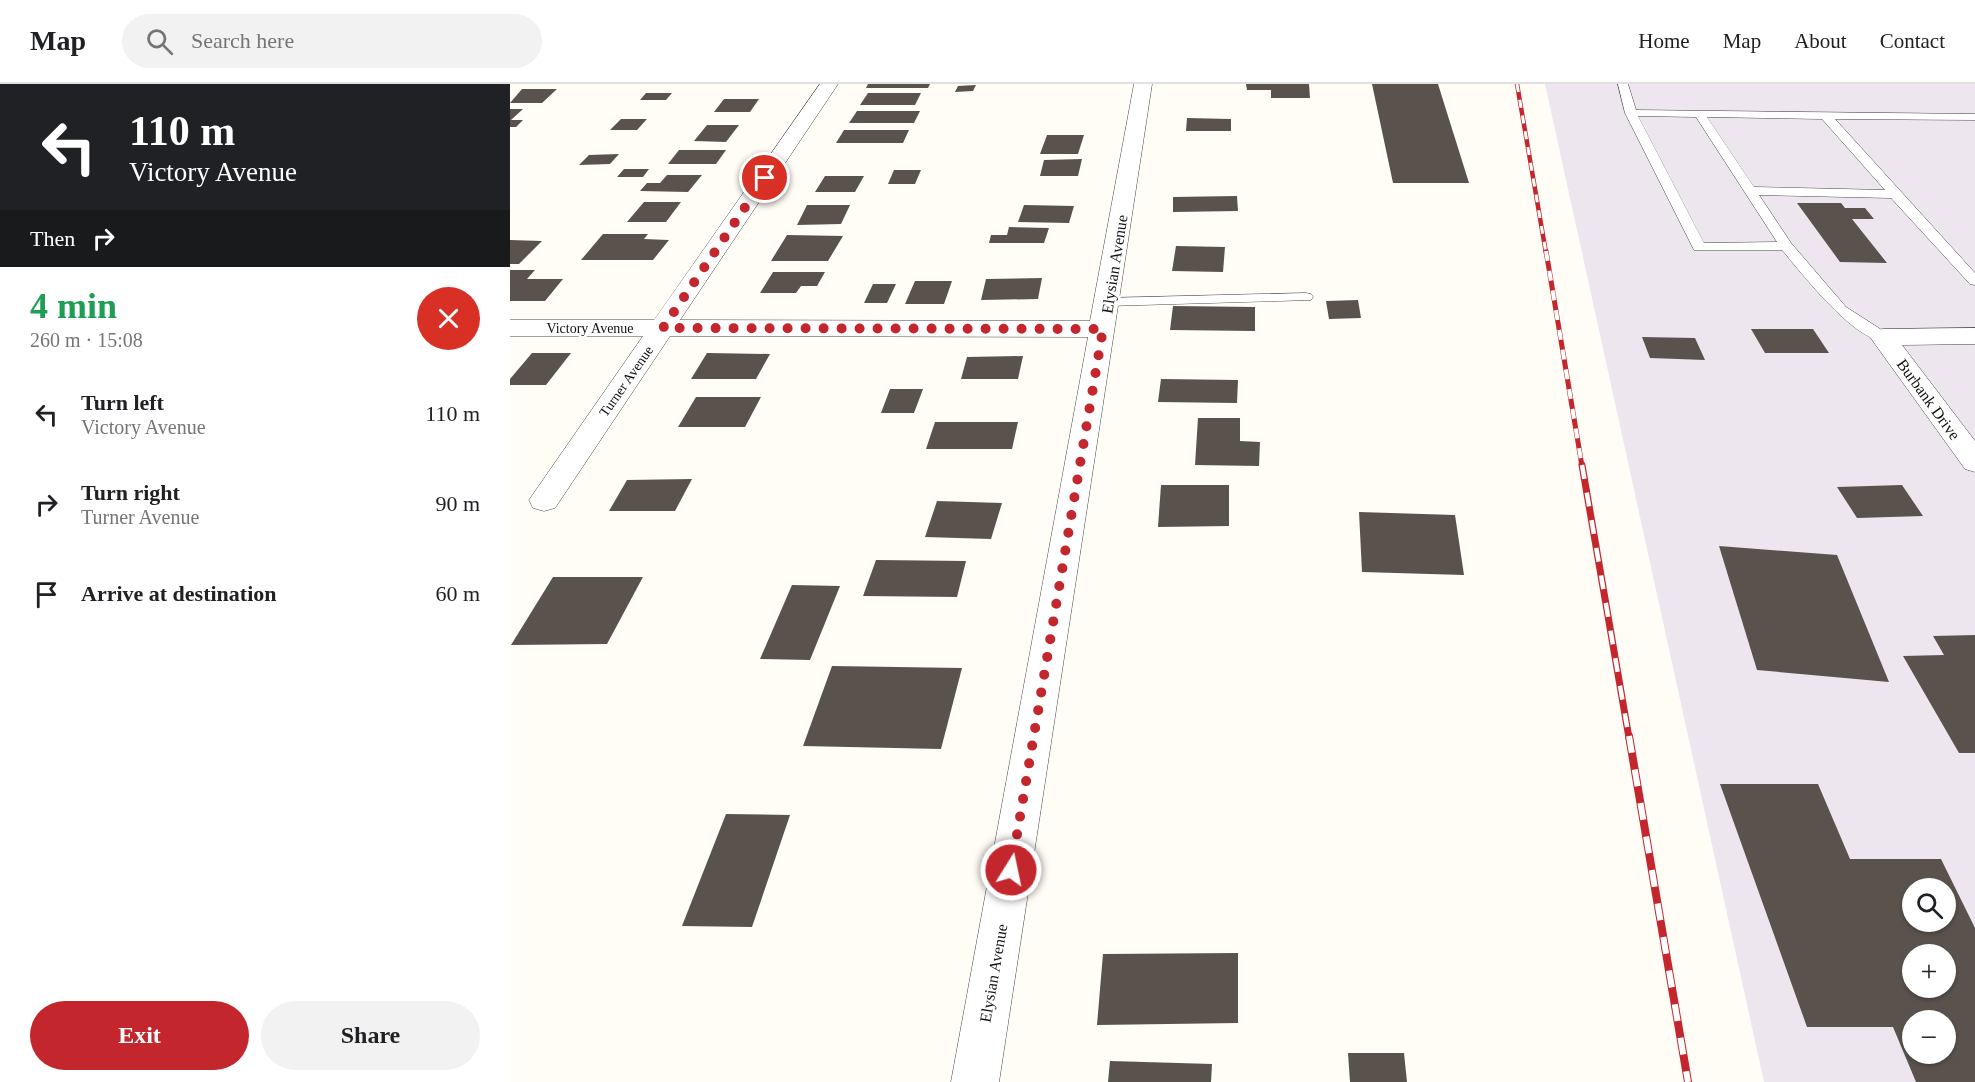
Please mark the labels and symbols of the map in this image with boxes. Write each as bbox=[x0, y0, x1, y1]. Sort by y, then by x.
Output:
pin bbox=[739, 152, 790, 203]
street label: Elysian Avenue bbox=[1098, 214, 1132, 315]
street label: Victory Avenue bbox=[546, 321, 634, 336]
street label: Turner Avenue bbox=[597, 343, 656, 420]
street label: Burbank Drive bbox=[1894, 356, 1964, 443]
position arrow bbox=[979, 838, 1043, 902]
street label: Elysian Avenue bbox=[976, 923, 1012, 1024]

